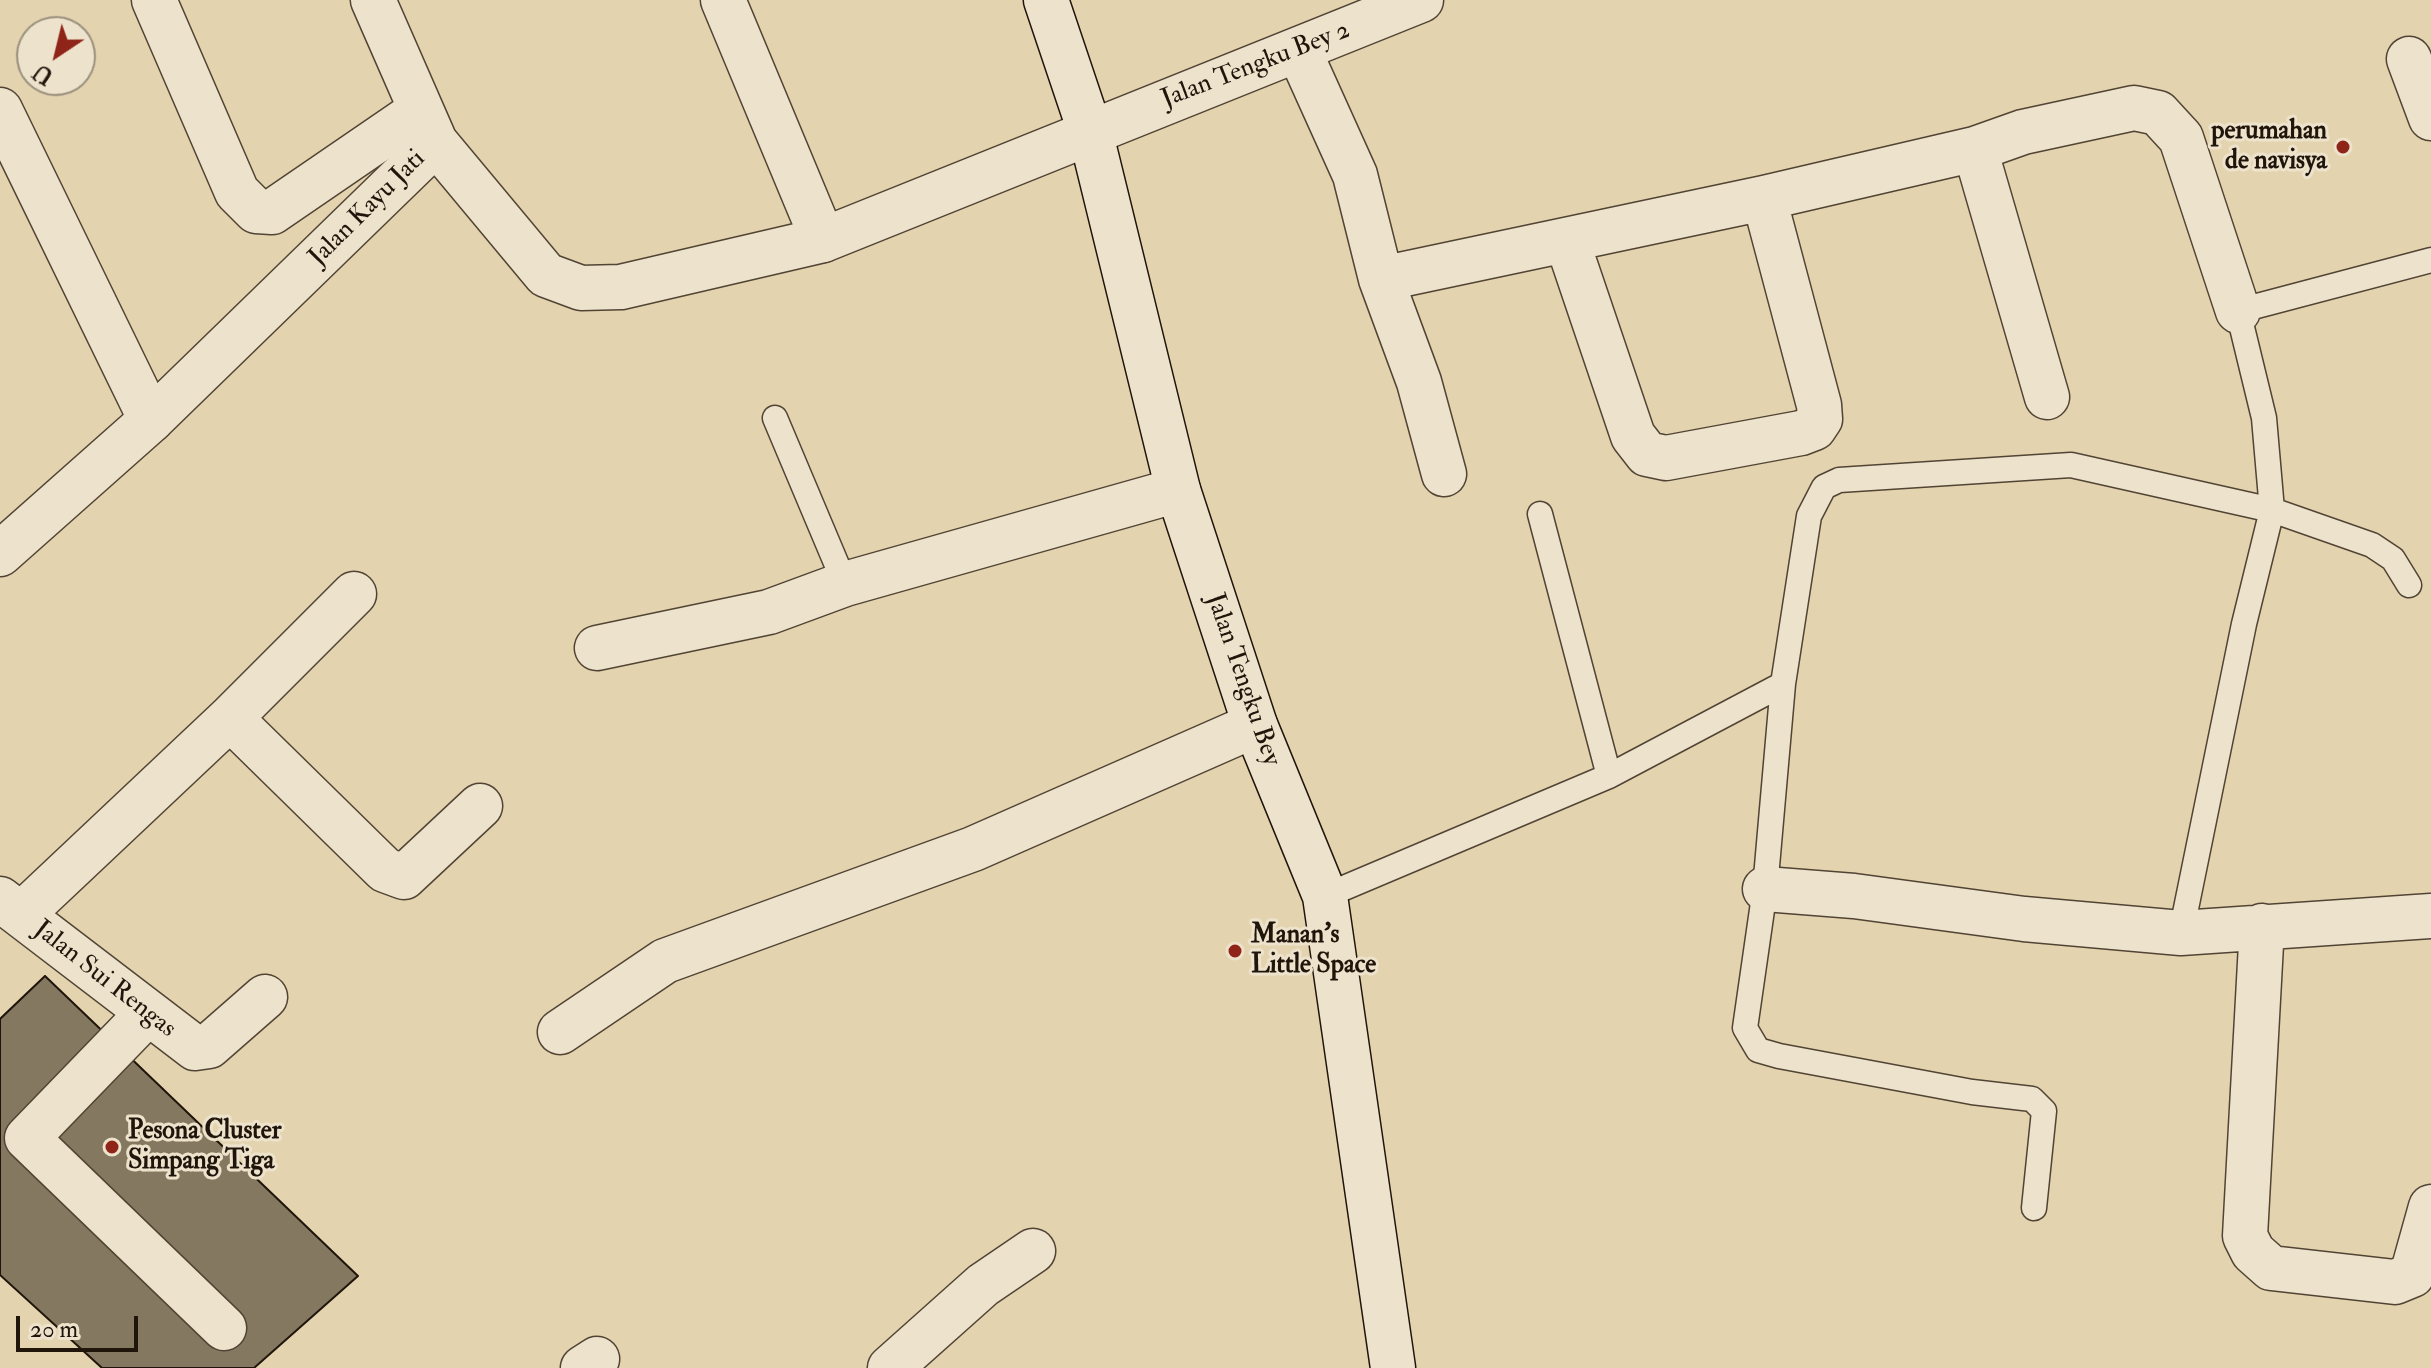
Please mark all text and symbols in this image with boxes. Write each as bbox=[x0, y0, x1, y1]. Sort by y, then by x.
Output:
north arrow bbox=[16, 16, 96, 96]
street label: Jalan Tengku Bey 2 bbox=[1157, 16, 1355, 116]
text: U bbox=[28, 57, 59, 91]
place label: perumahan de navisya bbox=[2211, 116, 2327, 178]
marker: perumahan de navisya bbox=[2334, 138, 2352, 156]
street label: Jalan Kayu Jati bbox=[303, 144, 433, 274]
street label: Jalan Tengku Bey bbox=[1198, 590, 1286, 770]
street label: Jalan Sui Rengas bbox=[27, 915, 181, 1045]
place label: Manan's Little Space bbox=[1251, 920, 1376, 982]
marker: Manan's Little Space bbox=[1226, 942, 1244, 960]
place label: Pesona Cluster Simpang Tiga bbox=[128, 1116, 281, 1178]
marker: Pesona Cluster Simpang Tiga bbox=[103, 1138, 121, 1156]
scale bar bbox=[20, 1300, 142, 1350]
text: 20 m bbox=[30, 1314, 78, 1345]

